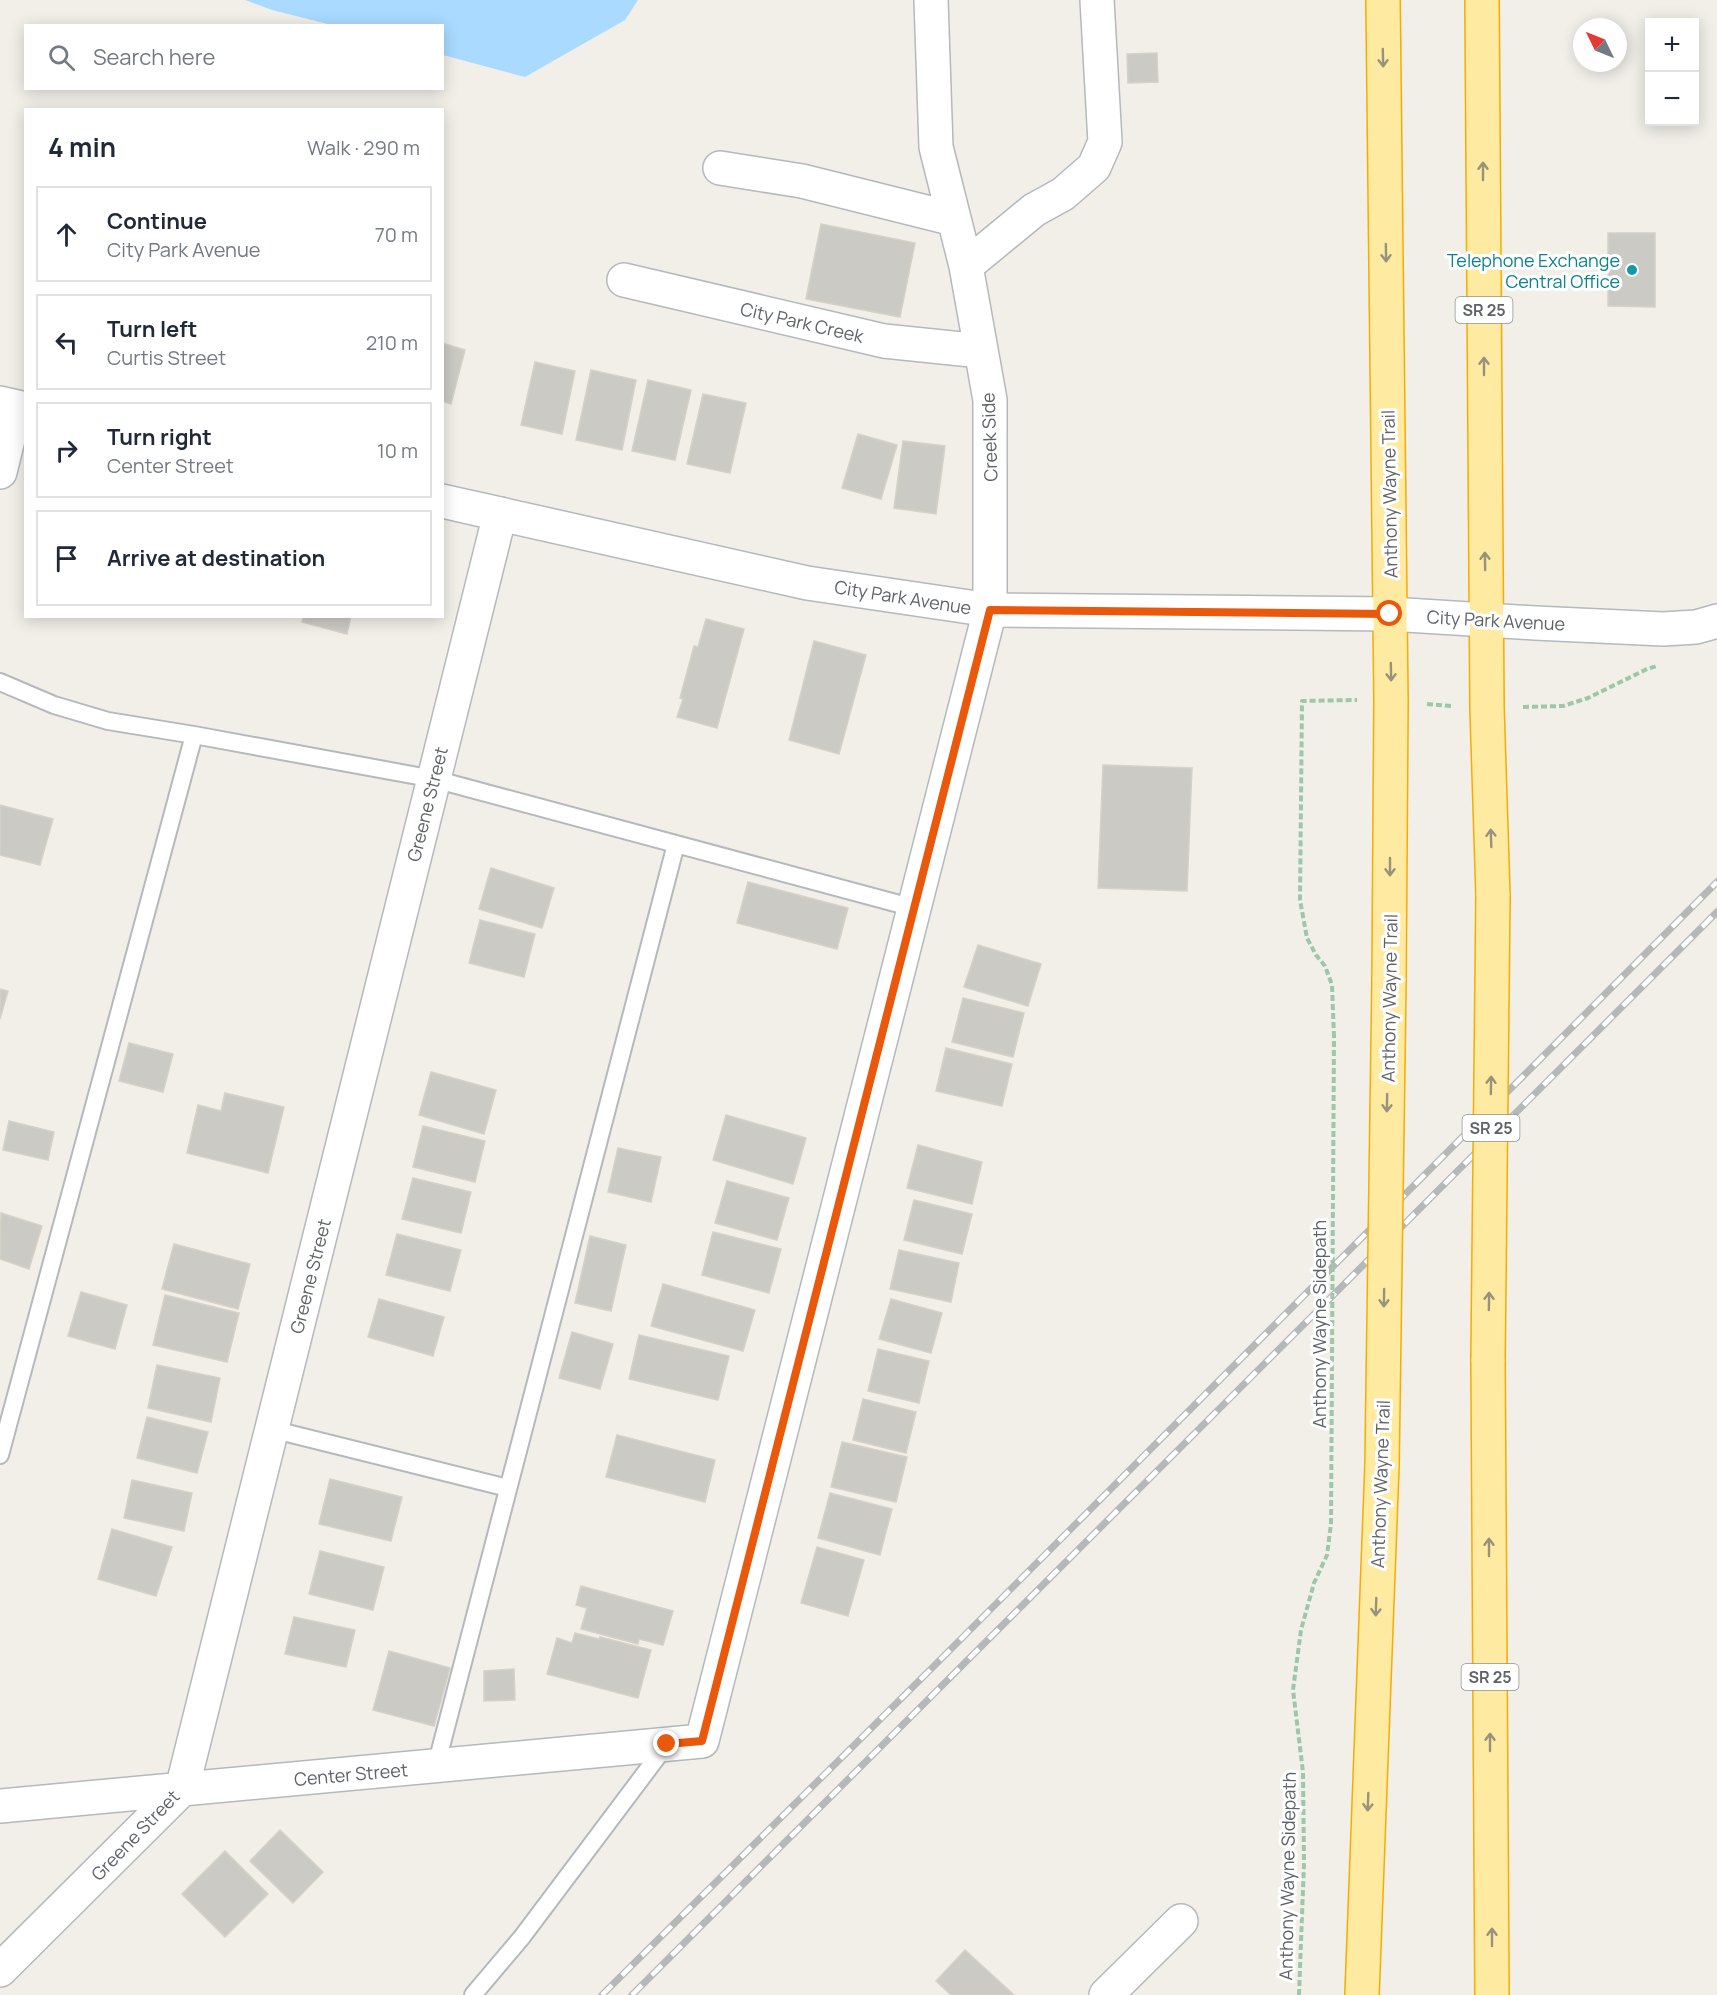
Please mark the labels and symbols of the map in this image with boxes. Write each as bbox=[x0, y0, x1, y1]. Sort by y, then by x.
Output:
north arrow bbox=[1573, 18, 1627, 72]
one-way arrow bbox=[1377, 48, 1389, 68]
one-way arrow bbox=[1477, 162, 1489, 182]
one-way arrow bbox=[1380, 243, 1392, 263]
place label: Telephone Exchange Central Office bbox=[1447, 248, 1620, 293]
marker: Telephone Exchange Central Office bbox=[1625, 263, 1639, 277]
street label: City Park Creek bbox=[738, 296, 867, 348]
road number: SR 25 bbox=[1456, 297, 1512, 323]
one-way arrow bbox=[1478, 357, 1490, 377]
street label: Creek Side bbox=[975, 392, 1003, 482]
street label: Anthony Wayne Trail bbox=[1376, 410, 1402, 578]
one-way arrow bbox=[1479, 552, 1491, 572]
street label: City Park Avenue bbox=[833, 574, 973, 620]
route start bbox=[1376, 600, 1402, 626]
street label: City Park Avenue bbox=[1426, 604, 1566, 636]
one-way arrow bbox=[1385, 662, 1397, 682]
street label: Greene Street bbox=[401, 744, 453, 864]
one-way arrow bbox=[1486, 828, 1497, 848]
one-way arrow bbox=[1384, 857, 1396, 877]
street label: Anthony Wayne Trail bbox=[1376, 914, 1402, 1082]
one-way arrow bbox=[1485, 1075, 1497, 1095]
one-way arrow bbox=[1381, 1092, 1393, 1112]
road number: SR 25 bbox=[1462, 1115, 1520, 1141]
street label: Greene Street bbox=[284, 1216, 336, 1336]
street label: Anthony Wayne Sidepath bbox=[1307, 1220, 1331, 1428]
one-way arrow bbox=[1378, 1287, 1390, 1307]
one-way arrow bbox=[1483, 1291, 1495, 1311]
street label: Anthony Wayne Trail bbox=[1365, 1400, 1395, 1568]
one-way arrow bbox=[1483, 1537, 1495, 1557]
one-way arrow bbox=[1371, 1597, 1382, 1616]
road number: SR 25 bbox=[1462, 1664, 1518, 1690]
route end bbox=[653, 1730, 679, 1756]
one-way arrow bbox=[1485, 1732, 1496, 1752]
street label: Center Street bbox=[293, 1757, 409, 1791]
street label: Anthony Wayne Sidepath bbox=[1273, 1772, 1301, 1980]
street label: Greene Street bbox=[86, 1784, 184, 1886]
one-way arrow bbox=[1363, 1791, 1374, 1811]
one-way arrow bbox=[1486, 1927, 1497, 1947]

